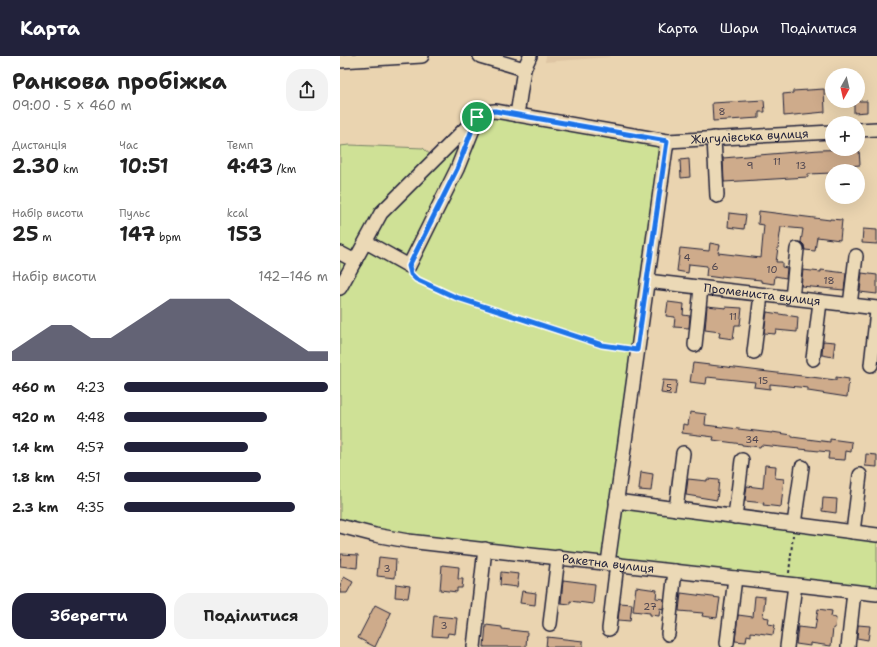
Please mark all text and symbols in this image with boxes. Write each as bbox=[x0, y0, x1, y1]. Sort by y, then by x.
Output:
text: Карта bbox=[20, 16, 80, 41]
text: Карта bbox=[658, 19, 698, 37]
text: Шари bbox=[720, 19, 759, 37]
text: Поділитися bbox=[781, 19, 857, 37]
text: Ранкова пробіжка bbox=[12, 67, 227, 96]
north arrow bbox=[825, 68, 865, 108]
map controls bbox=[825, 68, 865, 204]
button: share bbox=[286, 69, 328, 111]
text: 09:00 · 5 × 460 m bbox=[12, 97, 132, 114]
pin bbox=[460, 100, 494, 134]
house number: 8 bbox=[719, 105, 726, 118]
icon: arrive bbox=[466, 106, 488, 128]
button: + bbox=[825, 116, 865, 156]
street label: Жигулівська вулиця bbox=[690, 125, 809, 148]
text: Дистанція bbox=[12, 138, 67, 153]
text: Час bbox=[119, 138, 138, 153]
text: Темп bbox=[227, 138, 253, 153]
text: 2.30 bbox=[12, 153, 59, 179]
text: 10:51 bbox=[119, 153, 169, 179]
text: 4:43 bbox=[227, 153, 273, 179]
house number: 11 bbox=[773, 155, 781, 168]
house number: 9 bbox=[747, 159, 754, 172]
house number: 13 bbox=[796, 159, 806, 172]
text: km bbox=[59, 162, 79, 177]
text: /km bbox=[273, 162, 296, 177]
button: − bbox=[825, 164, 865, 204]
text: Набір висоти bbox=[12, 206, 84, 221]
text: Пульс bbox=[119, 206, 150, 221]
text: kcal bbox=[227, 206, 248, 221]
text: 25 bbox=[12, 221, 38, 247]
text: 147 bbox=[119, 221, 155, 247]
text: 153 bbox=[227, 221, 262, 247]
text: m bbox=[38, 230, 52, 245]
text: bpm bbox=[155, 230, 181, 245]
house number: 4 bbox=[684, 251, 691, 264]
house number: 6 bbox=[712, 260, 719, 273]
house number: 10 bbox=[767, 263, 777, 276]
text: Набір висоти bbox=[12, 268, 97, 285]
text: 142–146 m bbox=[258, 268, 328, 285]
house number: 18 bbox=[823, 274, 835, 287]
street label: Промениста вулиця bbox=[703, 280, 822, 309]
house number: 11 bbox=[729, 310, 737, 323]
house number: 15 bbox=[758, 374, 768, 387]
text: 460 m bbox=[12, 379, 55, 396]
text: 4:23 bbox=[76, 379, 105, 396]
house number: 5 bbox=[666, 381, 672, 394]
text: 920 m bbox=[12, 409, 55, 426]
text: 4:48 bbox=[76, 409, 105, 426]
house number: 34 bbox=[745, 433, 759, 446]
text: 1.4 km bbox=[12, 439, 54, 456]
text: 4:57 bbox=[76, 439, 104, 456]
text: 1.8 km bbox=[12, 469, 55, 486]
text: 4:51 bbox=[76, 469, 101, 486]
text: 2.3 km bbox=[12, 499, 58, 516]
text: 4:35 bbox=[76, 499, 104, 516]
street label: Ракетна вулиця bbox=[561, 550, 655, 577]
house number: 3 bbox=[384, 562, 391, 575]
button: Зберегти bbox=[12, 593, 166, 639]
button: Поділитися bbox=[174, 593, 328, 639]
house number: 27 bbox=[643, 600, 657, 613]
house number: 3 bbox=[441, 619, 448, 632]

